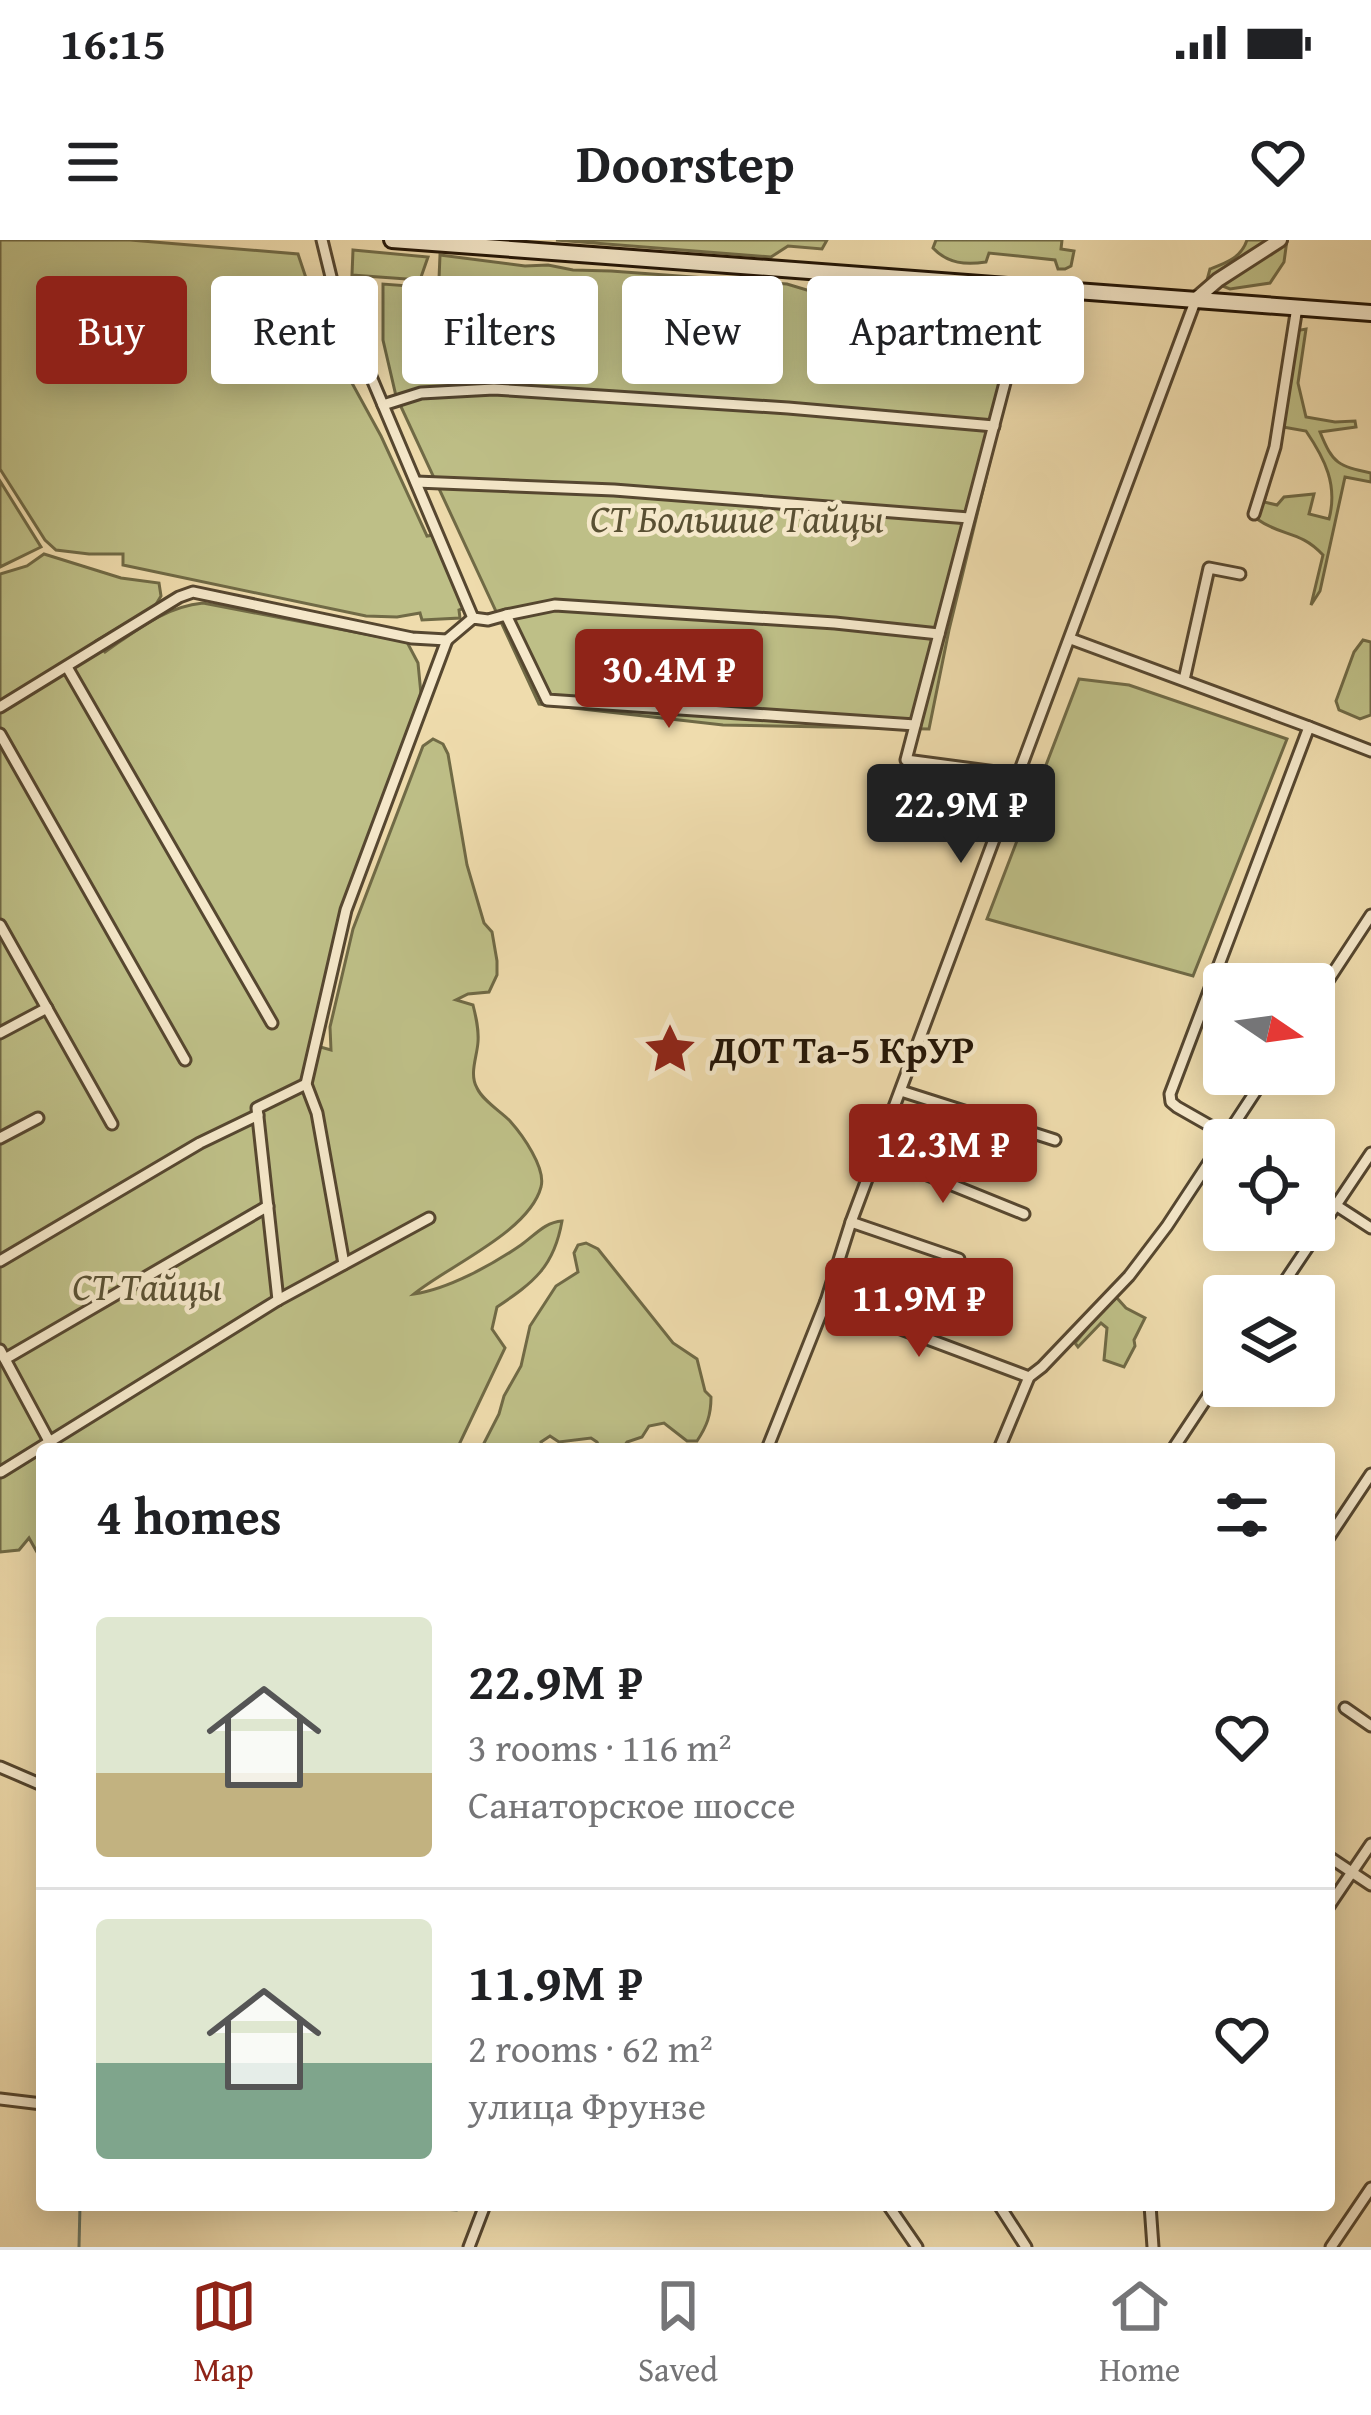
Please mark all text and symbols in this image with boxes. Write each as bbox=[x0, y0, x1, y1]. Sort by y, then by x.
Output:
text: 16:15 bbox=[60, 10, 166, 75]
text: Doorstep bbox=[576, 123, 795, 202]
icon: menu bbox=[60, 129, 126, 195]
icon: heart bbox=[1245, 129, 1311, 195]
chip: Buy bbox=[36, 276, 187, 384]
chip: Rent bbox=[211, 276, 378, 384]
chip: Filters bbox=[402, 276, 598, 384]
chip: New bbox=[622, 276, 783, 384]
chip: Apartment bbox=[807, 276, 1084, 384]
park label: СТ Большие Тайцы bbox=[590, 489, 884, 546]
pin: 30.4M ₽ bbox=[558, 629, 780, 731]
text: 30.4M ₽ bbox=[602, 639, 736, 696]
pin: 22.9M ₽ bbox=[850, 764, 1072, 866]
text: 22.9M ₽ bbox=[894, 774, 1028, 831]
north arrow bbox=[1203, 963, 1335, 1095]
map controls bbox=[1203, 963, 1335, 1407]
place icon: ДОТ Та-5 КрУР bbox=[641, 1020, 699, 1078]
place label: ДОТ Та-5 КрУР bbox=[709, 1020, 974, 1077]
pin: 12.3M ₽ bbox=[832, 1104, 1054, 1206]
text: 12.3M ₽ bbox=[876, 1114, 1010, 1171]
button: locate bbox=[1203, 1119, 1335, 1251]
park label: СТ Тайцы bbox=[72, 1257, 222, 1314]
pin: 11.9M ₽ bbox=[808, 1258, 1030, 1360]
text: 11.9M ₽ bbox=[852, 1268, 986, 1325]
button: layers bbox=[1203, 1275, 1335, 1407]
text: 4 homes bbox=[96, 1478, 282, 1553]
icon: filters bbox=[1209, 1482, 1275, 1548]
text: 22.9M ₽ bbox=[468, 1643, 643, 1718]
icon: home bbox=[192, 1665, 336, 1809]
icon: heart bbox=[1209, 1704, 1275, 1770]
text: 3 rooms · 116 m² bbox=[468, 1718, 732, 1775]
text: Санаторское шоссе bbox=[468, 1775, 796, 1832]
text: 11.9M ₽ bbox=[468, 1944, 643, 2019]
icon: home bbox=[192, 1967, 336, 2111]
icon: heart bbox=[1209, 2006, 1275, 2072]
text: 2 rooms · 62 m² bbox=[468, 2019, 713, 2076]
text: улица Фрунзе bbox=[468, 2076, 706, 2133]
tab: Map bbox=[191, 2273, 257, 2393]
tab: Saved bbox=[638, 2273, 718, 2393]
tab: Home bbox=[1099, 2273, 1180, 2393]

